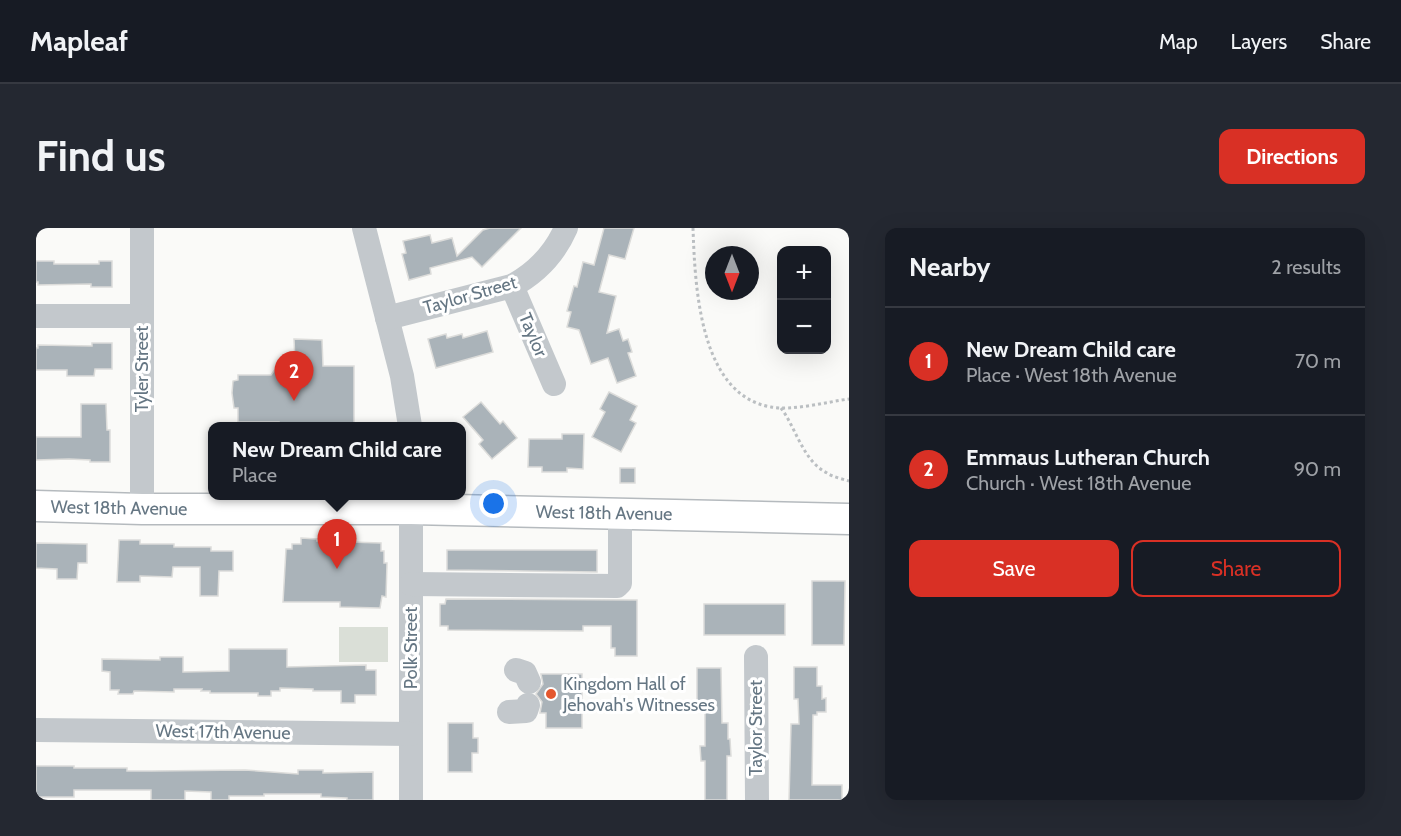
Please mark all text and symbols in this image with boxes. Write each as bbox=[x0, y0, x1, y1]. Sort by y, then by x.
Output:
text: Mapleaf bbox=[30, 24, 128, 58]
text: Map bbox=[1159, 29, 1198, 54]
text: Layers bbox=[1231, 29, 1287, 54]
text: Share bbox=[1320, 29, 1371, 54]
button: Directions bbox=[1219, 129, 1365, 184]
text: Find us bbox=[36, 130, 165, 182]
north arrow bbox=[705, 246, 759, 300]
map controls bbox=[777, 246, 831, 354]
button: + bbox=[777, 246, 831, 300]
text: Nearby bbox=[909, 251, 990, 283]
text: 2 results bbox=[1271, 255, 1341, 279]
street label: Taylor Street bbox=[421, 271, 519, 319]
button: − bbox=[777, 300, 831, 354]
street label: Taylor bbox=[514, 310, 552, 361]
street label: Tyler Street bbox=[131, 326, 153, 412]
text: New Dream Child care bbox=[966, 336, 1176, 363]
text: 1 bbox=[925, 349, 932, 373]
text: 70 m bbox=[1295, 349, 1341, 373]
pin: 2 bbox=[274, 352, 314, 401]
text: Place · West 18th Avenue bbox=[966, 363, 1177, 387]
popup bbox=[208, 422, 466, 500]
text: New Dream Child care bbox=[232, 436, 442, 463]
text: Emmaus Lutheran Church bbox=[966, 444, 1210, 471]
text: 2 bbox=[923, 457, 934, 481]
text: 90 m bbox=[1294, 457, 1341, 481]
text: Place bbox=[232, 463, 277, 487]
text: Church · West 18th Avenue bbox=[966, 471, 1191, 495]
your location bbox=[479, 489, 508, 518]
street label: West 18th Avenue bbox=[50, 496, 188, 520]
street label: West 18th Avenue bbox=[535, 501, 673, 525]
pin: 1 bbox=[318, 520, 356, 569]
button: Save bbox=[909, 540, 1119, 597]
button: Share bbox=[1131, 540, 1341, 597]
street label: Polk Street bbox=[400, 607, 422, 689]
place label: Kingdom Hall of Jehovah's Witnesses bbox=[562, 673, 715, 716]
street label: Taylor Street bbox=[745, 680, 767, 776]
marker: Kingdom Hall of Jehovah's Witnesses bbox=[544, 687, 558, 701]
street label: West 17th Avenue bbox=[155, 720, 291, 744]

